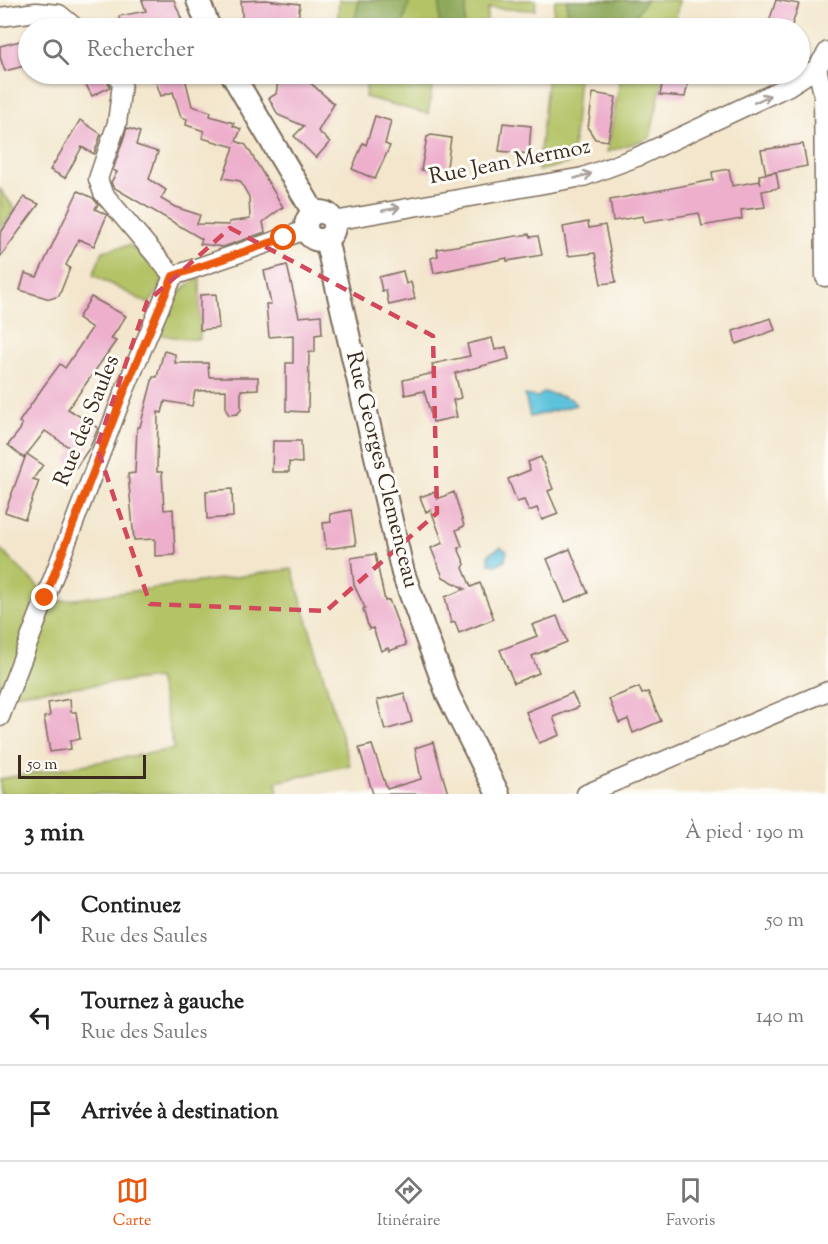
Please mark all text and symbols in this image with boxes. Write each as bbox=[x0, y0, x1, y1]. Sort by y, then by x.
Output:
search box bbox=[18, 18, 810, 84]
icon: search bbox=[39, 35, 72, 68]
text: Rechercher bbox=[87, 35, 194, 67]
one-way arrow bbox=[752, 92, 770, 104]
street label: Rue Jean Mermoz bbox=[426, 132, 594, 194]
one-way arrow bbox=[573, 170, 592, 181]
one-way arrow bbox=[381, 203, 400, 214]
route start bbox=[270, 224, 296, 250]
street label: Rue Georges Clemenceau bbox=[336, 348, 426, 592]
street label: Rue des Saules bbox=[47, 351, 129, 491]
route end bbox=[31, 584, 57, 610]
scale bar bbox=[18, 752, 146, 780]
text: 50 m bbox=[27, 754, 58, 777]
text: 3 min bbox=[24, 815, 84, 852]
text: À pied · 190 m bbox=[685, 819, 804, 848]
text: Continuez bbox=[81, 891, 181, 923]
icon: ahead bbox=[24, 905, 57, 938]
text: 50 m bbox=[766, 907, 804, 936]
text: Rue des Saules bbox=[81, 923, 207, 952]
text: Tournez à gauche bbox=[81, 987, 244, 1019]
icon: left bbox=[24, 1001, 57, 1034]
text: 140 m bbox=[756, 1003, 804, 1032]
text: Rue des Saules bbox=[81, 1019, 207, 1048]
icon: arrive bbox=[24, 1097, 57, 1130]
text: Arrivée à destination bbox=[81, 1097, 278, 1129]
tab: Carte bbox=[113, 1174, 152, 1233]
tab: Itinéraire bbox=[377, 1174, 440, 1233]
tab: Favoris bbox=[666, 1174, 715, 1233]

